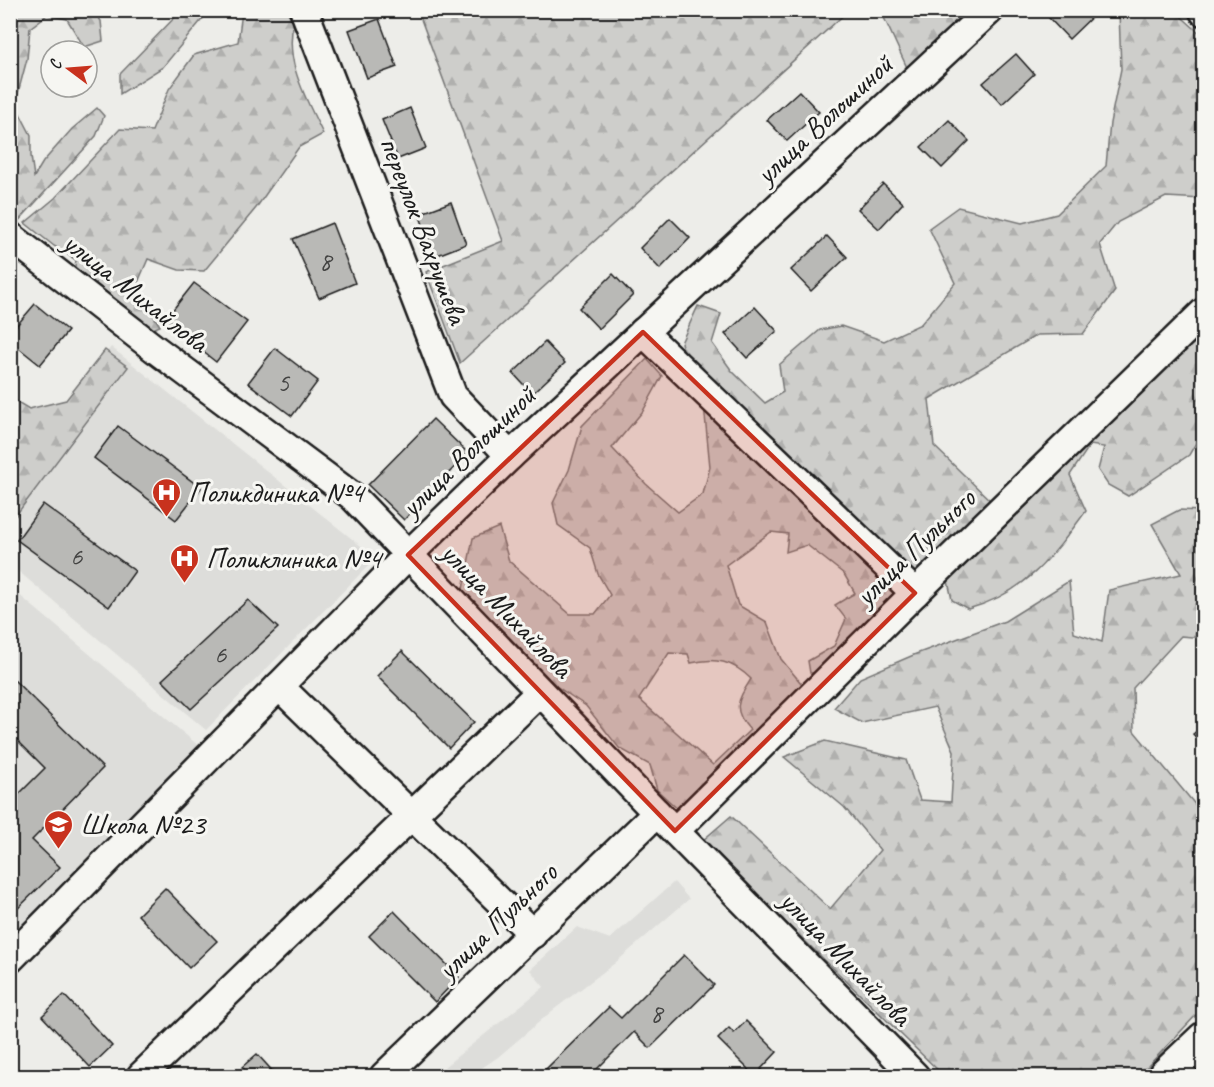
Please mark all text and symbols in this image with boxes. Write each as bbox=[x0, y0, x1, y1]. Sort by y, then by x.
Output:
north arrow bbox=[39, 39, 99, 99]
street label: улица Волошиной bbox=[746, 45, 902, 194]
text: С bbox=[45, 57, 67, 72]
street label: переулок Вахрушева bbox=[371, 131, 478, 331]
street label: улица Михайлова bbox=[54, 222, 218, 362]
house number: 8 bbox=[319, 244, 334, 278]
house number: 5 bbox=[277, 365, 291, 399]
street label: улица Волошиной bbox=[391, 376, 545, 527]
place label: Поликдиника №4 bbox=[188, 473, 366, 511]
hospital icon: Поликдиника №4 bbox=[151, 476, 183, 518]
street label: улица Пульного bbox=[845, 479, 984, 615]
street label: улица Михайлова bbox=[431, 533, 583, 687]
house number: 6 bbox=[70, 539, 83, 573]
place label: Поликлиника №4 bbox=[206, 539, 384, 577]
hospital icon: Поликлиника №4 bbox=[169, 542, 201, 584]
house number: 6 bbox=[214, 637, 227, 671]
place label: Школа №23 bbox=[80, 805, 208, 843]
school or university icon: Школа №23 bbox=[43, 808, 75, 850]
street label: улица Пульного bbox=[427, 853, 566, 989]
street label: улица Михайлова bbox=[770, 881, 922, 1035]
house number: 8 bbox=[650, 996, 665, 1030]

